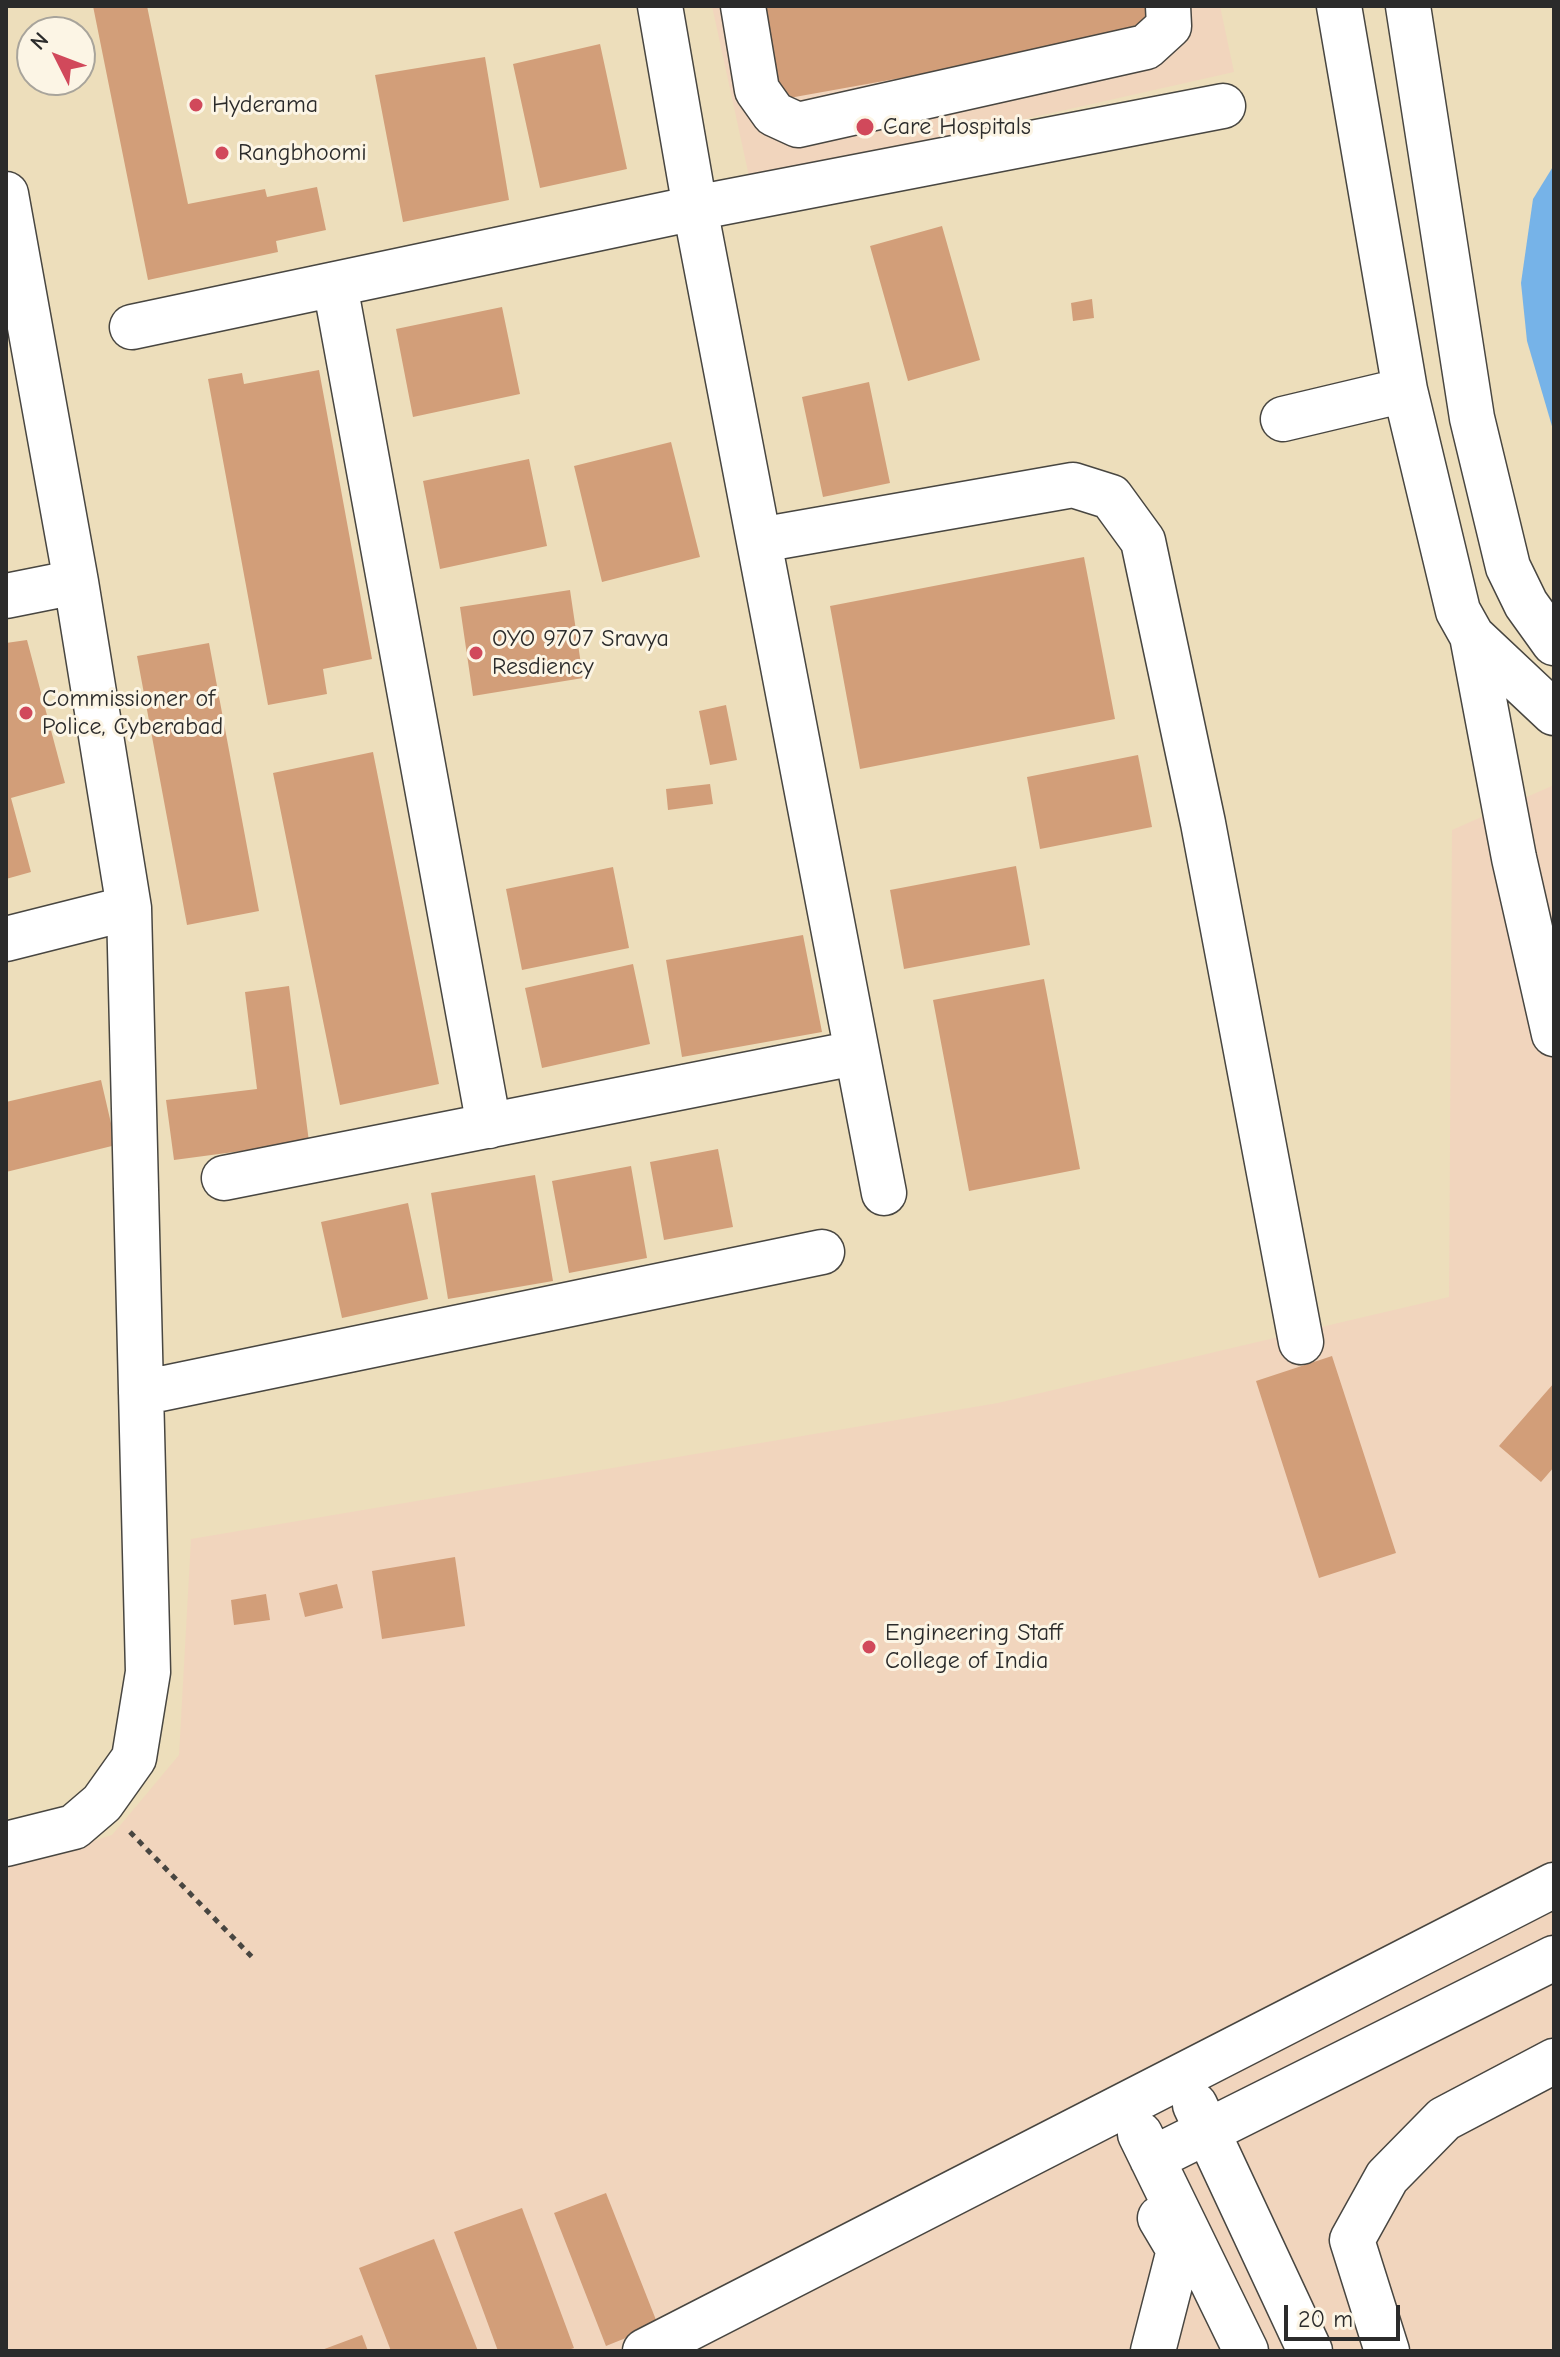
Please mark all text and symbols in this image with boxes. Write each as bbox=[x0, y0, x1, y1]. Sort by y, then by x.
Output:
north arrow bbox=[16, 16, 96, 96]
text: N bbox=[25, 27, 54, 55]
place label: Hyderama bbox=[212, 91, 318, 119]
marker: Hyderama bbox=[187, 96, 205, 114]
place label: Care Hospitals bbox=[883, 113, 1031, 141]
marker: Care Hospitals bbox=[854, 116, 876, 138]
place label: Rangbhoomi bbox=[238, 139, 367, 167]
marker: Rangbhoomi bbox=[213, 144, 231, 162]
place label: OYO 9707 Sravya Resdiency bbox=[492, 625, 669, 681]
marker: OYO 9707 Sravya Resdiency bbox=[467, 644, 485, 662]
place label: Commissioner of Police, Cyberabad bbox=[42, 685, 223, 741]
marker: Commissioner of Police, Cyberabad bbox=[17, 704, 35, 722]
place label: Engineering Staff College of India bbox=[885, 1619, 1062, 1675]
marker: Engineering Staff College of India bbox=[860, 1638, 878, 1656]
scale bar bbox=[1288, 2289, 1404, 2339]
text: 20 m bbox=[1298, 2305, 1353, 2333]

